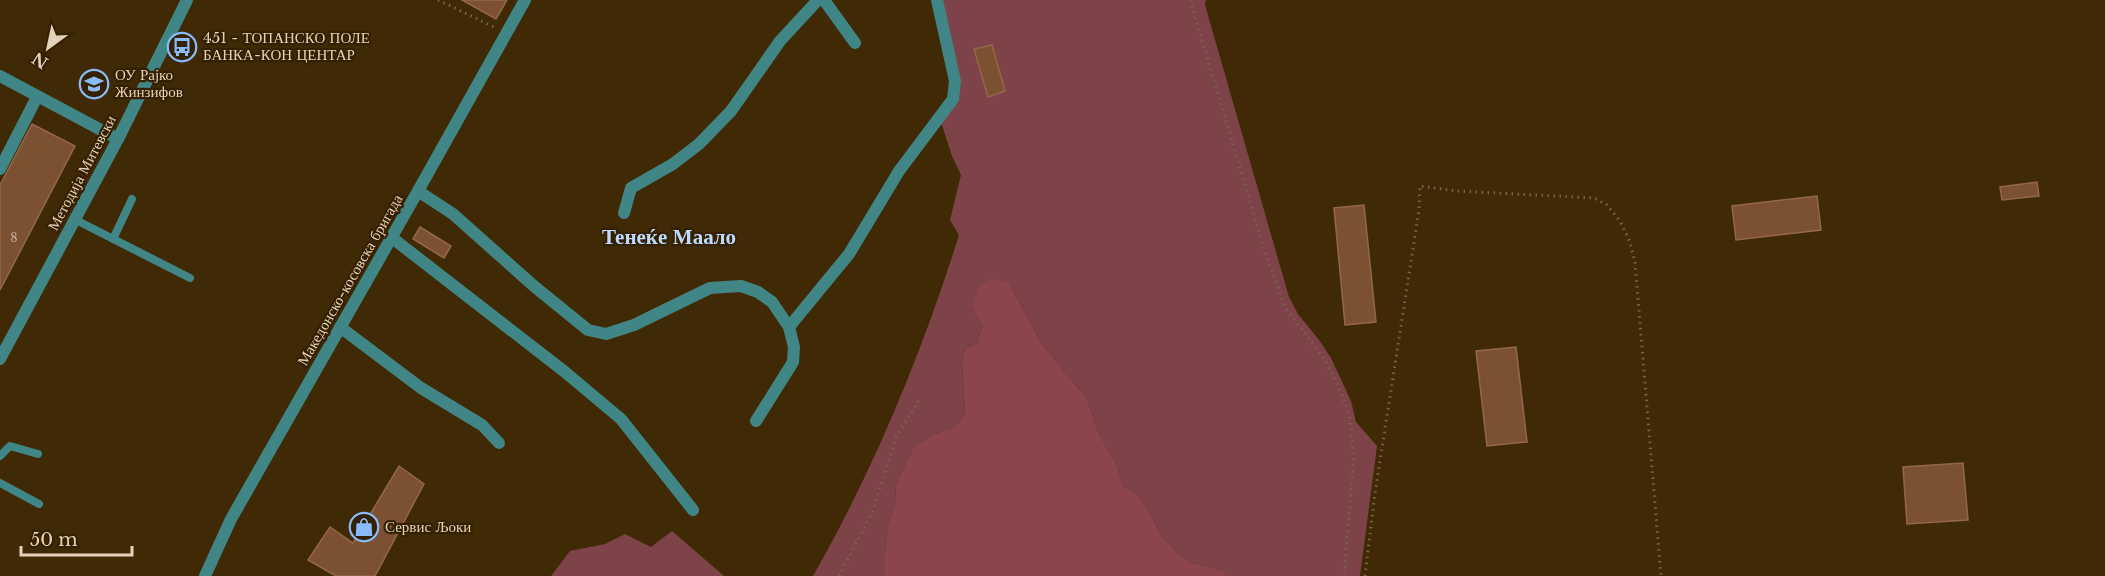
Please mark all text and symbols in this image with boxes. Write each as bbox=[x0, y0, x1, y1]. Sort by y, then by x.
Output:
north arrow bbox=[18, 18, 78, 78]
place label: 451 - ТОПАНСКО ПОЛЕ БАНКА-КОН ЦЕНТАР bbox=[203, 28, 370, 64]
bus stop icon: 451 - ТОПАНСКО ПОЛЕ БАНКА-КОН ЦЕНТАР bbox=[166, 31, 198, 63]
text: N bbox=[28, 48, 52, 73]
place label: ОУ Рајко Жинзифов bbox=[115, 65, 183, 101]
school or university icon: ОУ Рајко Жинзифов bbox=[78, 68, 110, 100]
street label: Методија Митевски bbox=[43, 112, 120, 234]
street label: Македонско-косовска бригада bbox=[293, 190, 407, 369]
district label: Тенеќе Маало bbox=[602, 224, 736, 250]
house number: 8 bbox=[10, 230, 18, 245]
shop icon: Сервис Љоки bbox=[348, 511, 380, 543]
place label: Сервис Љоки bbox=[385, 517, 471, 536]
scale bar bbox=[21, 519, 132, 557]
text: 50 m bbox=[30, 529, 78, 551]

